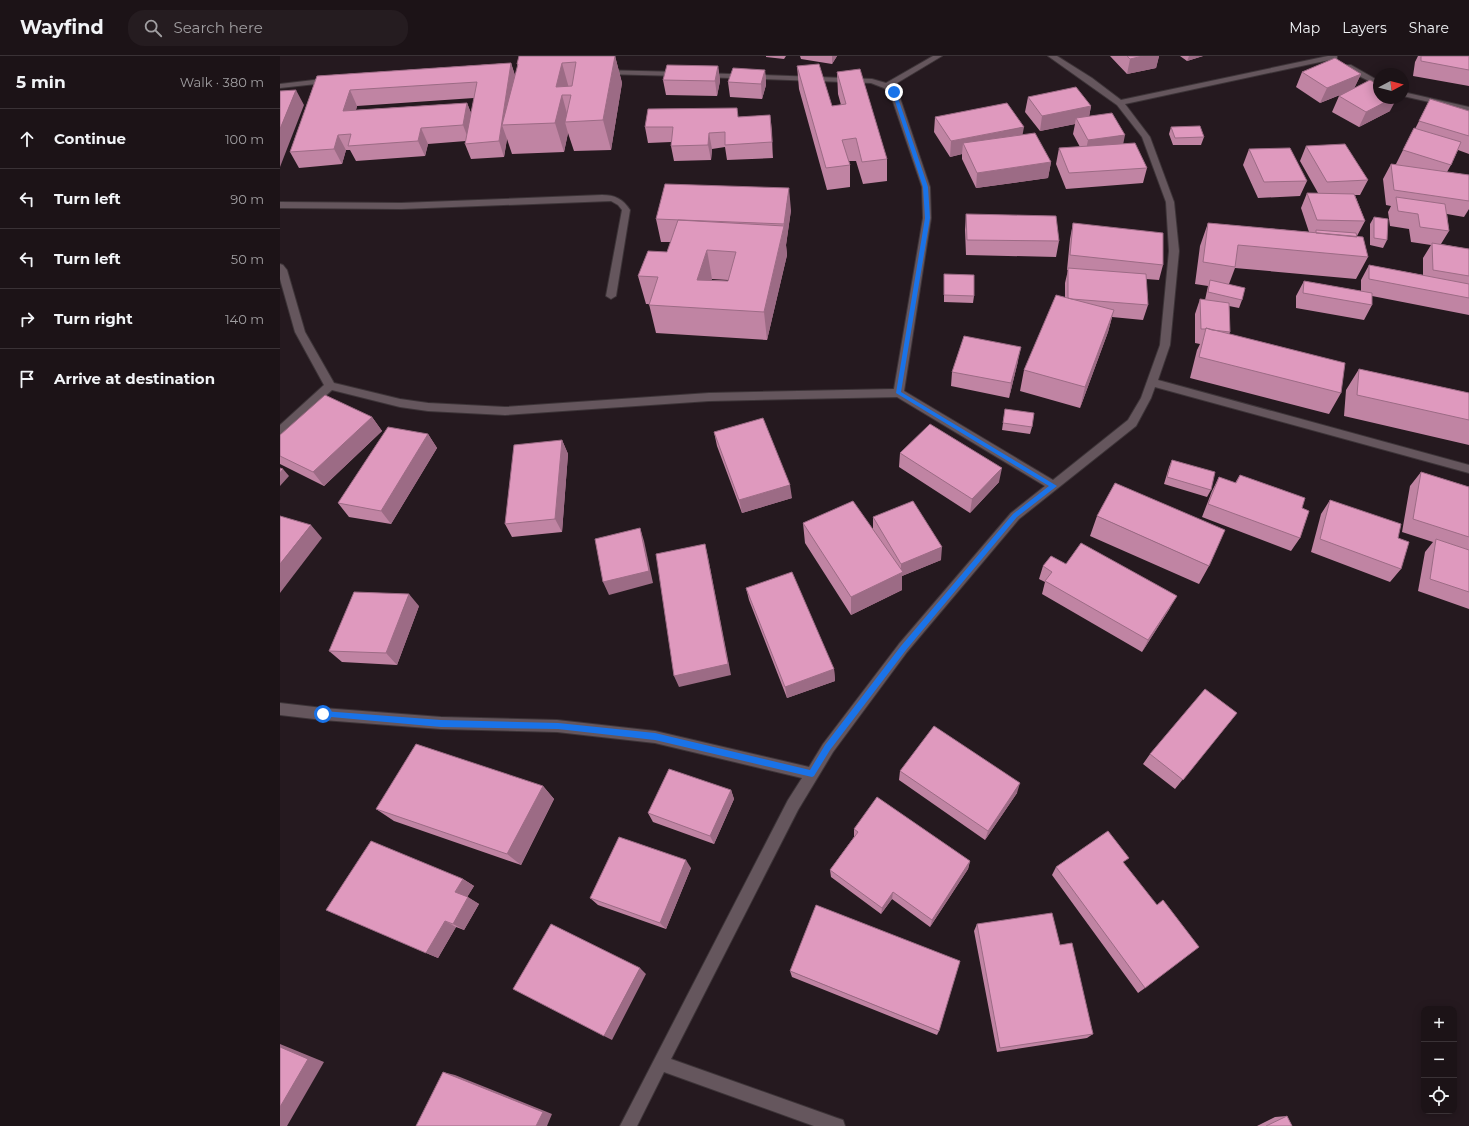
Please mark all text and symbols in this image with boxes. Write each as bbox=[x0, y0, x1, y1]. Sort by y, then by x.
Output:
search box bbox=[128, 10, 408, 46]
text: Wayfind bbox=[20, 16, 104, 39]
icon: search bbox=[142, 17, 164, 39]
text: Search here bbox=[174, 18, 263, 37]
text: Map bbox=[1289, 19, 1320, 37]
text: Layers bbox=[1342, 19, 1387, 37]
text: Share bbox=[1409, 19, 1449, 37]
north arrow bbox=[1373, 68, 1409, 104]
text: 5 min bbox=[16, 72, 66, 92]
text: Walk · 380 m bbox=[180, 74, 264, 90]
route end bbox=[885, 83, 903, 101]
icon: ahead bbox=[16, 128, 38, 150]
text: Continue bbox=[54, 129, 126, 148]
text: 100 m bbox=[225, 131, 264, 147]
icon: left bbox=[16, 188, 38, 210]
text: Turn left bbox=[54, 189, 121, 208]
text: 90 m bbox=[230, 191, 264, 207]
icon: left bbox=[16, 248, 38, 270]
text: Turn left bbox=[54, 249, 121, 268]
text: 50 m bbox=[231, 251, 264, 267]
icon: right bbox=[16, 308, 38, 330]
text: Turn right bbox=[54, 309, 133, 328]
text: 140 m bbox=[225, 311, 264, 327]
icon: arrive bbox=[16, 368, 38, 390]
text: Arrive at destination bbox=[54, 369, 215, 388]
route start bbox=[314, 705, 332, 723]
map controls bbox=[1421, 1006, 1457, 1114]
button: + bbox=[1421, 1006, 1457, 1042]
button: − bbox=[1421, 1042, 1457, 1078]
button: locate bbox=[1421, 1078, 1457, 1114]

